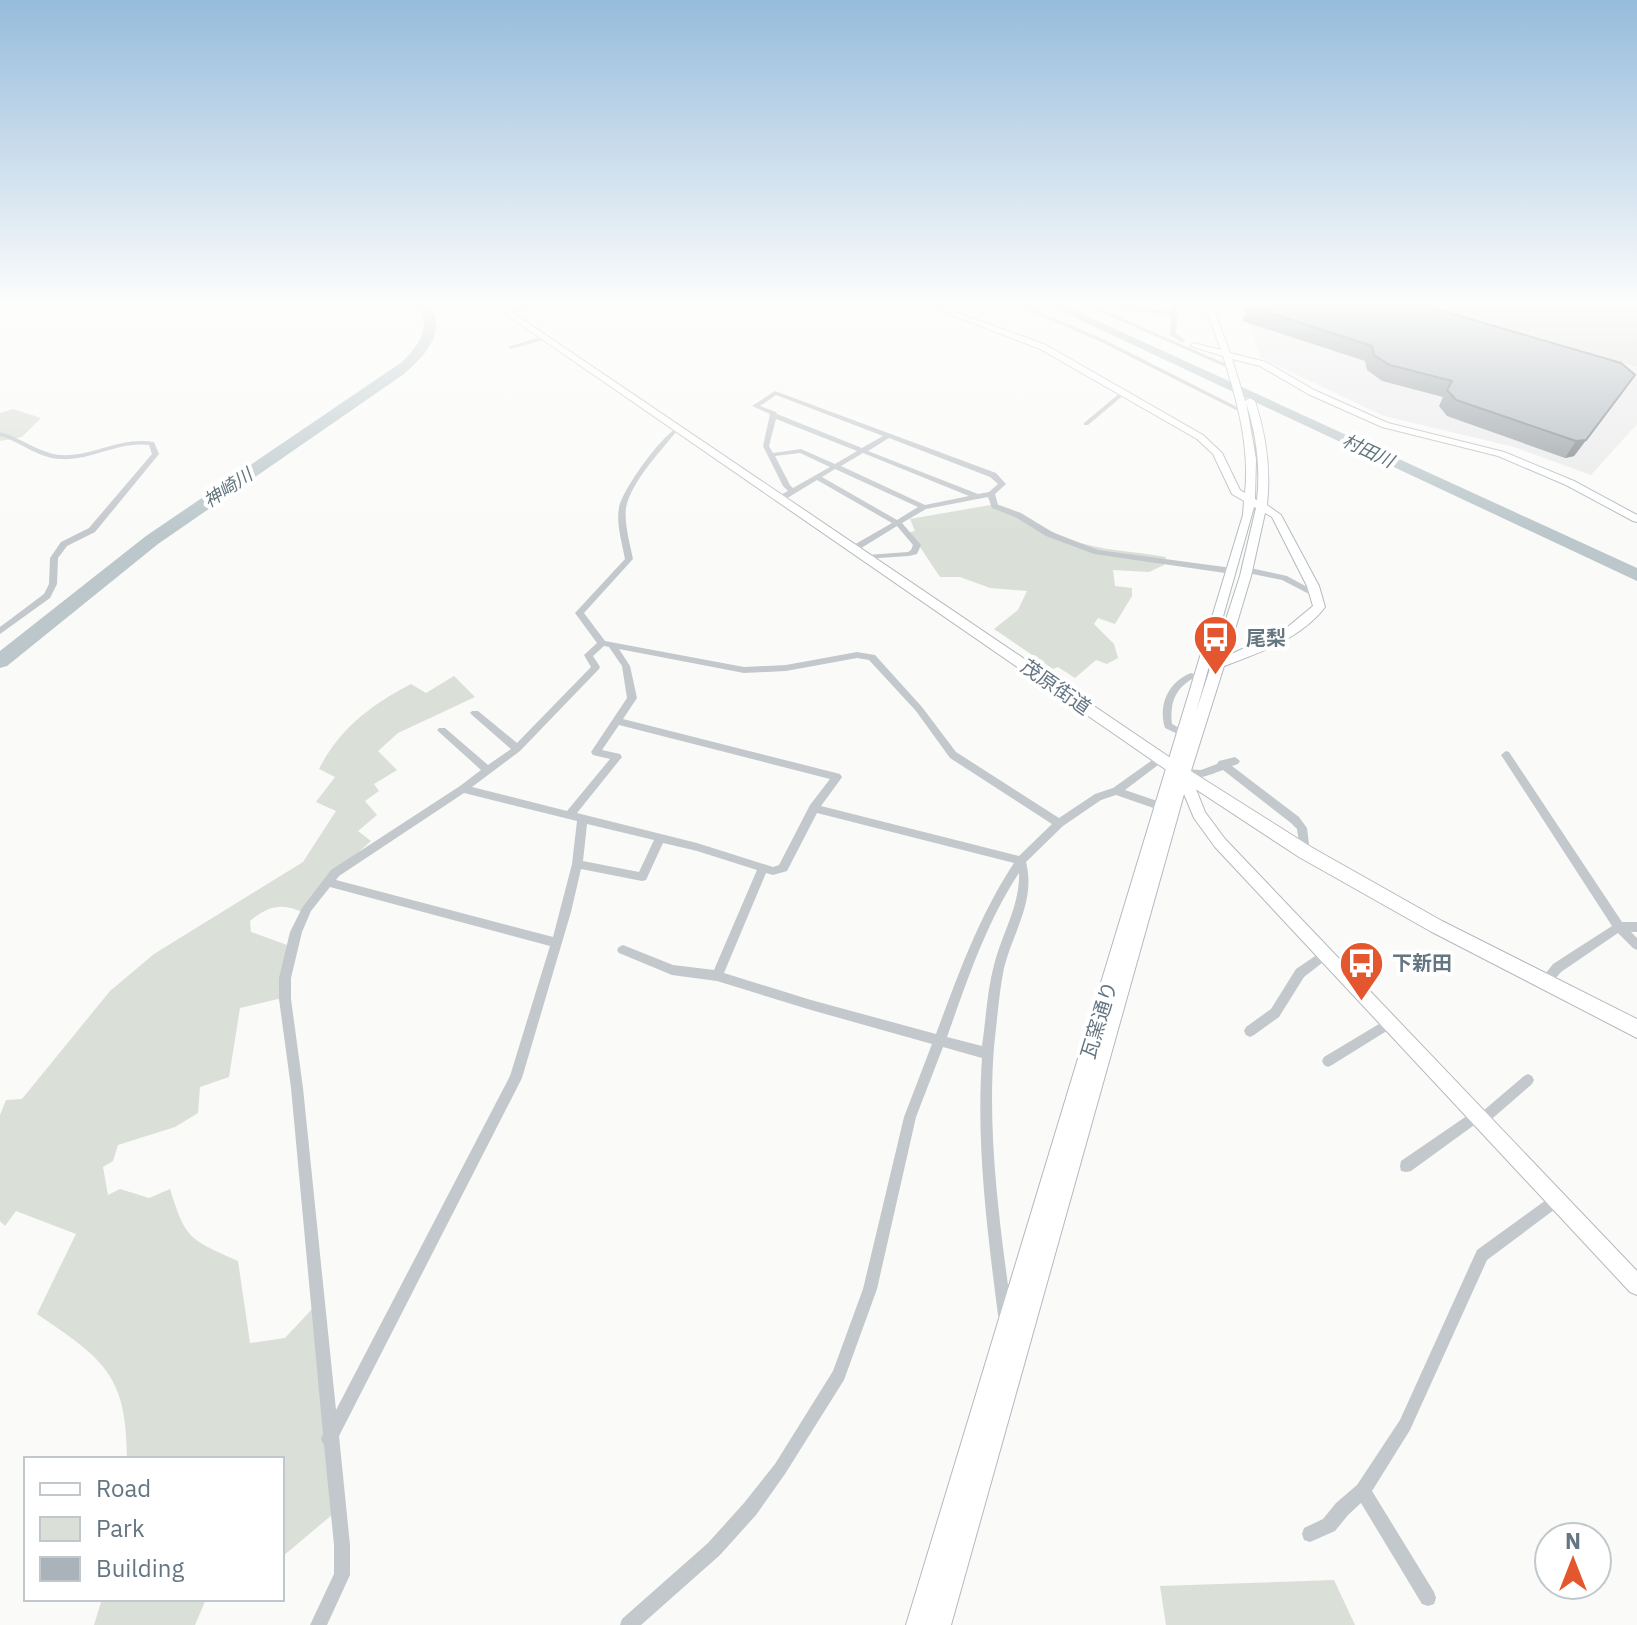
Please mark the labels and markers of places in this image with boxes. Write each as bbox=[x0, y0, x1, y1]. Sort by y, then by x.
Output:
bus stop icon: 尾梨 bbox=[1191, 614, 1239, 677]
place label: 尾梨 bbox=[1246, 624, 1286, 651]
bus stop icon: 下新田 bbox=[1337, 939, 1385, 1002]
place label: 下新田 bbox=[1392, 949, 1452, 976]

